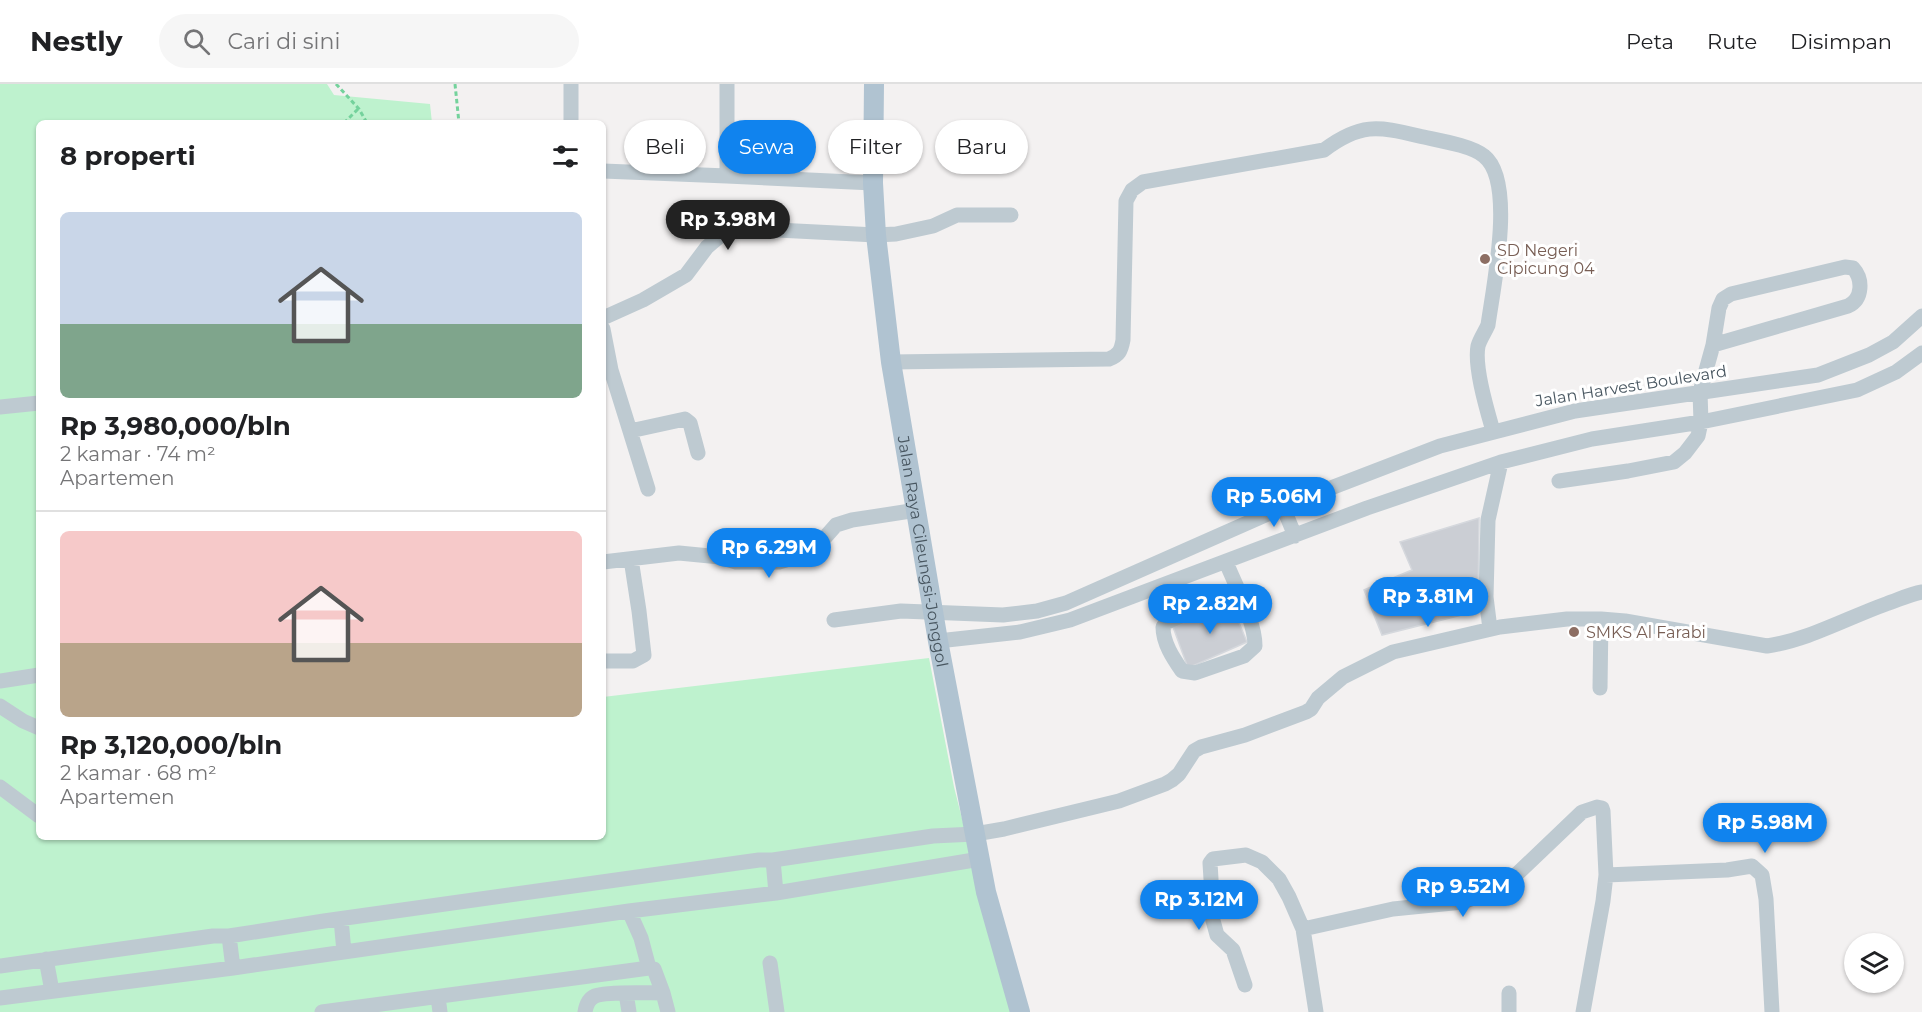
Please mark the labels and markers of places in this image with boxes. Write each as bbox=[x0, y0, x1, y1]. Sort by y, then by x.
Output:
pin: Rp 3.98M bbox=[666, 200, 790, 251]
place label: SD Negeri Cipicung 04 bbox=[1497, 241, 1595, 278]
marker: SD Negeri Cipicung 04 bbox=[1478, 252, 1492, 266]
pin: Rp 5.06M bbox=[1212, 477, 1336, 528]
pin: Rp 6.29M bbox=[707, 528, 831, 579]
pin: Rp 3.81M bbox=[1366, 577, 1490, 628]
pin: Rp 2.82M bbox=[1148, 584, 1272, 635]
place label: SMKS Al Farabi bbox=[1586, 623, 1706, 642]
marker: SMKS Al Farabi bbox=[1567, 625, 1581, 639]
pin: Rp 5.98M bbox=[1703, 803, 1827, 854]
pin: Rp 9.52M bbox=[1401, 867, 1525, 918]
pin: Rp 3.12M bbox=[1137, 880, 1261, 931]

